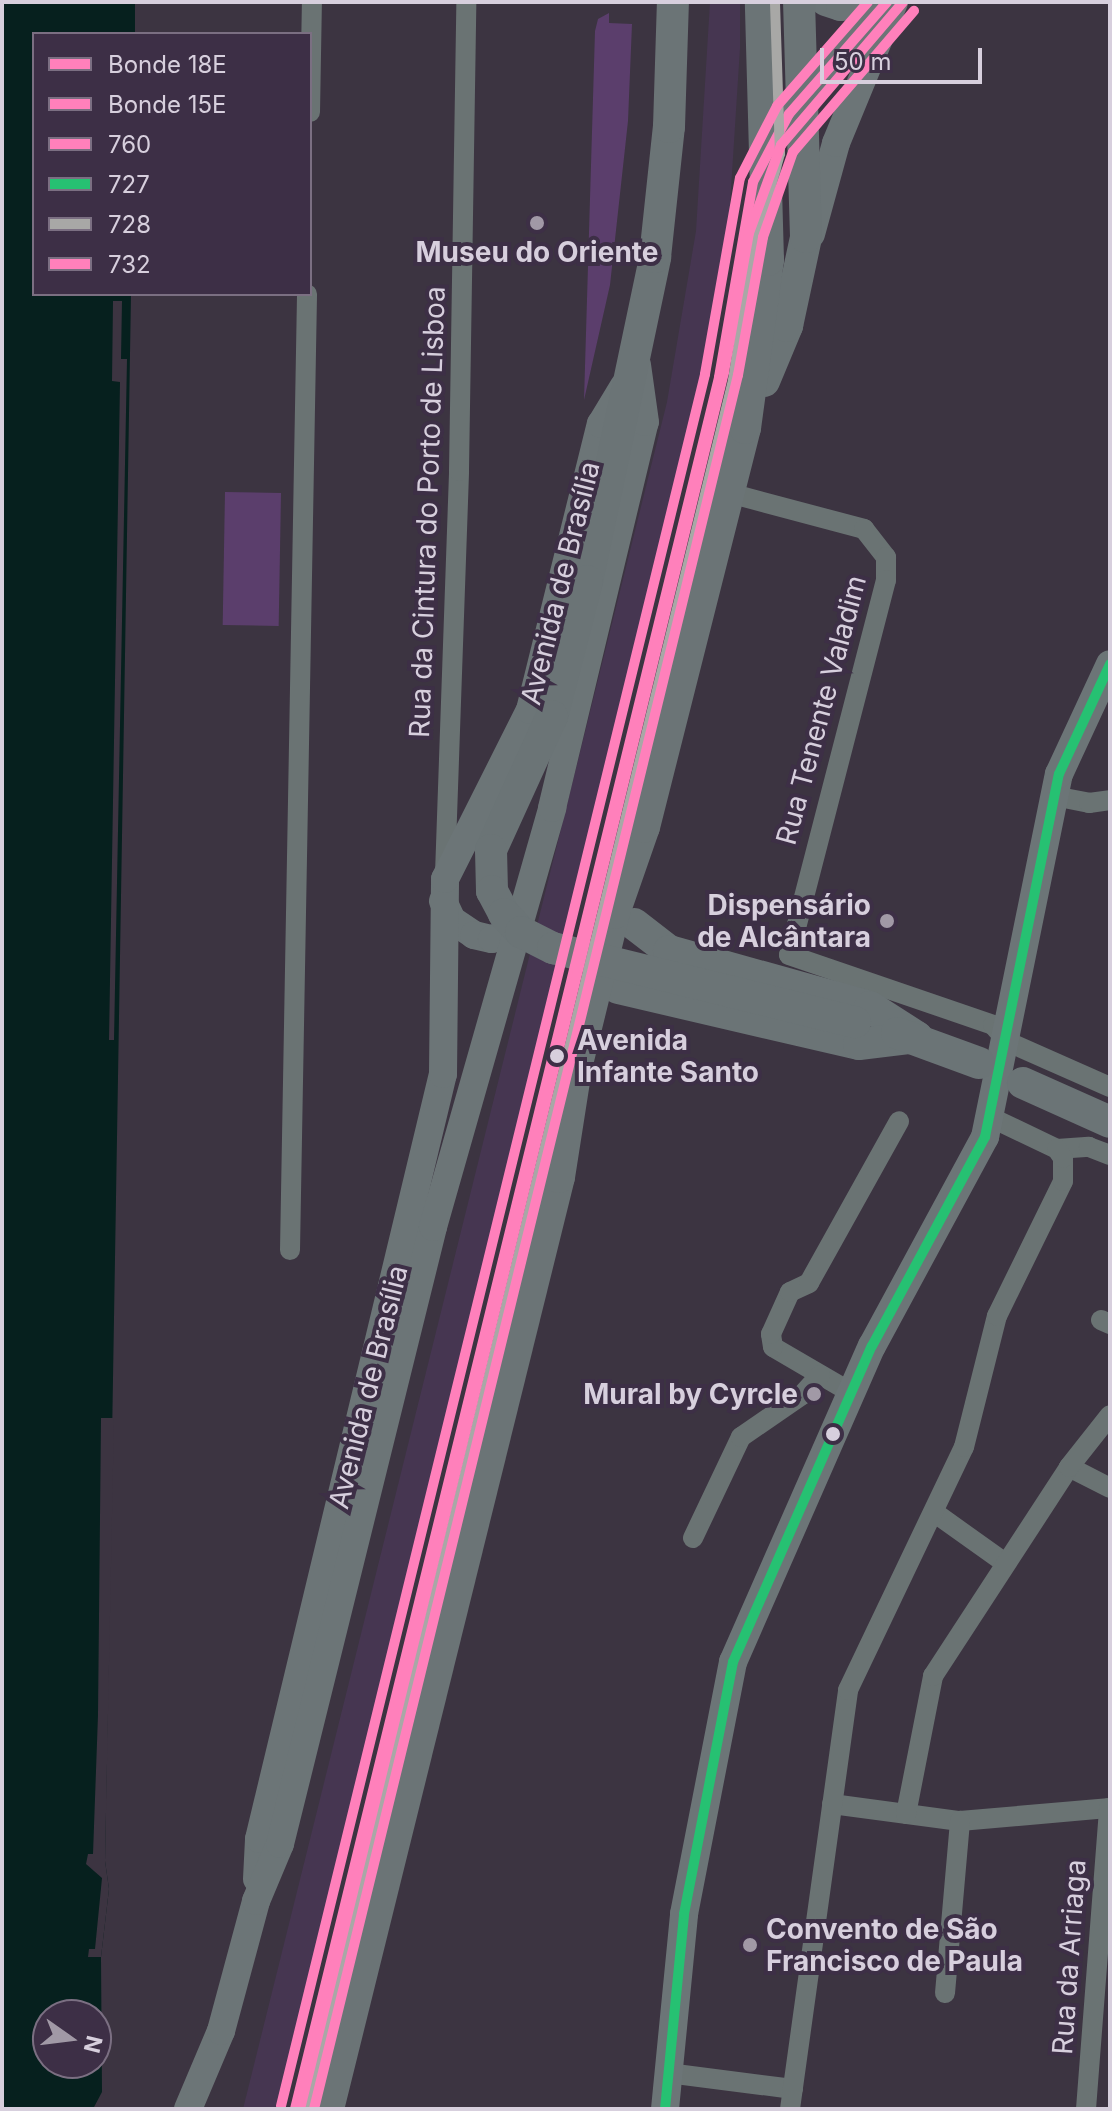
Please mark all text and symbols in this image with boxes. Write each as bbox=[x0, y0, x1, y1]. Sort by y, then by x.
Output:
legend bbox=[32, 32, 312, 296]
scale bar bbox=[824, 32, 986, 82]
text: 50 m bbox=[834, 47, 892, 76]
text: Bonde 18E bbox=[108, 50, 227, 79]
text: Bonde 15E bbox=[108, 90, 227, 119]
text: 760 bbox=[108, 130, 151, 159]
text: 727 bbox=[108, 170, 150, 199]
text: 728 bbox=[108, 210, 151, 239]
marker: Museu do Oriente bbox=[528, 214, 546, 232]
place label: Museu do Oriente bbox=[416, 235, 658, 269]
text: 732 bbox=[108, 250, 151, 279]
street label: Rua da Cintura do Porto de Lisboa bbox=[402, 286, 452, 738]
street label: Avenida de Brasília bbox=[513, 458, 607, 708]
street label: Rua Tenente Valadim bbox=[769, 572, 873, 848]
place label: Dispensário de Alcântara bbox=[697, 888, 871, 954]
marker: Dispensário de Alcântara bbox=[878, 912, 896, 930]
place label: Avenida Infante Santo bbox=[577, 1023, 759, 1089]
marker: Avenida Infante Santo bbox=[544, 1043, 570, 1069]
street label: Avenida de Brasília bbox=[321, 1262, 415, 1512]
place label: Mural by Cyrcle bbox=[583, 1377, 798, 1411]
marker: Mural by Cyrcle bbox=[805, 1385, 823, 1403]
unlabelled marker bbox=[825, 1426, 841, 1442]
street label: Rua da Arriaga bbox=[1045, 1858, 1093, 2056]
place label: Convento de São Francisco de Paula bbox=[766, 1912, 1023, 1978]
marker: Convento de São Francisco de Paula bbox=[741, 1936, 759, 1954]
north arrow bbox=[32, 1999, 112, 2079]
text: N bbox=[79, 2033, 108, 2056]

